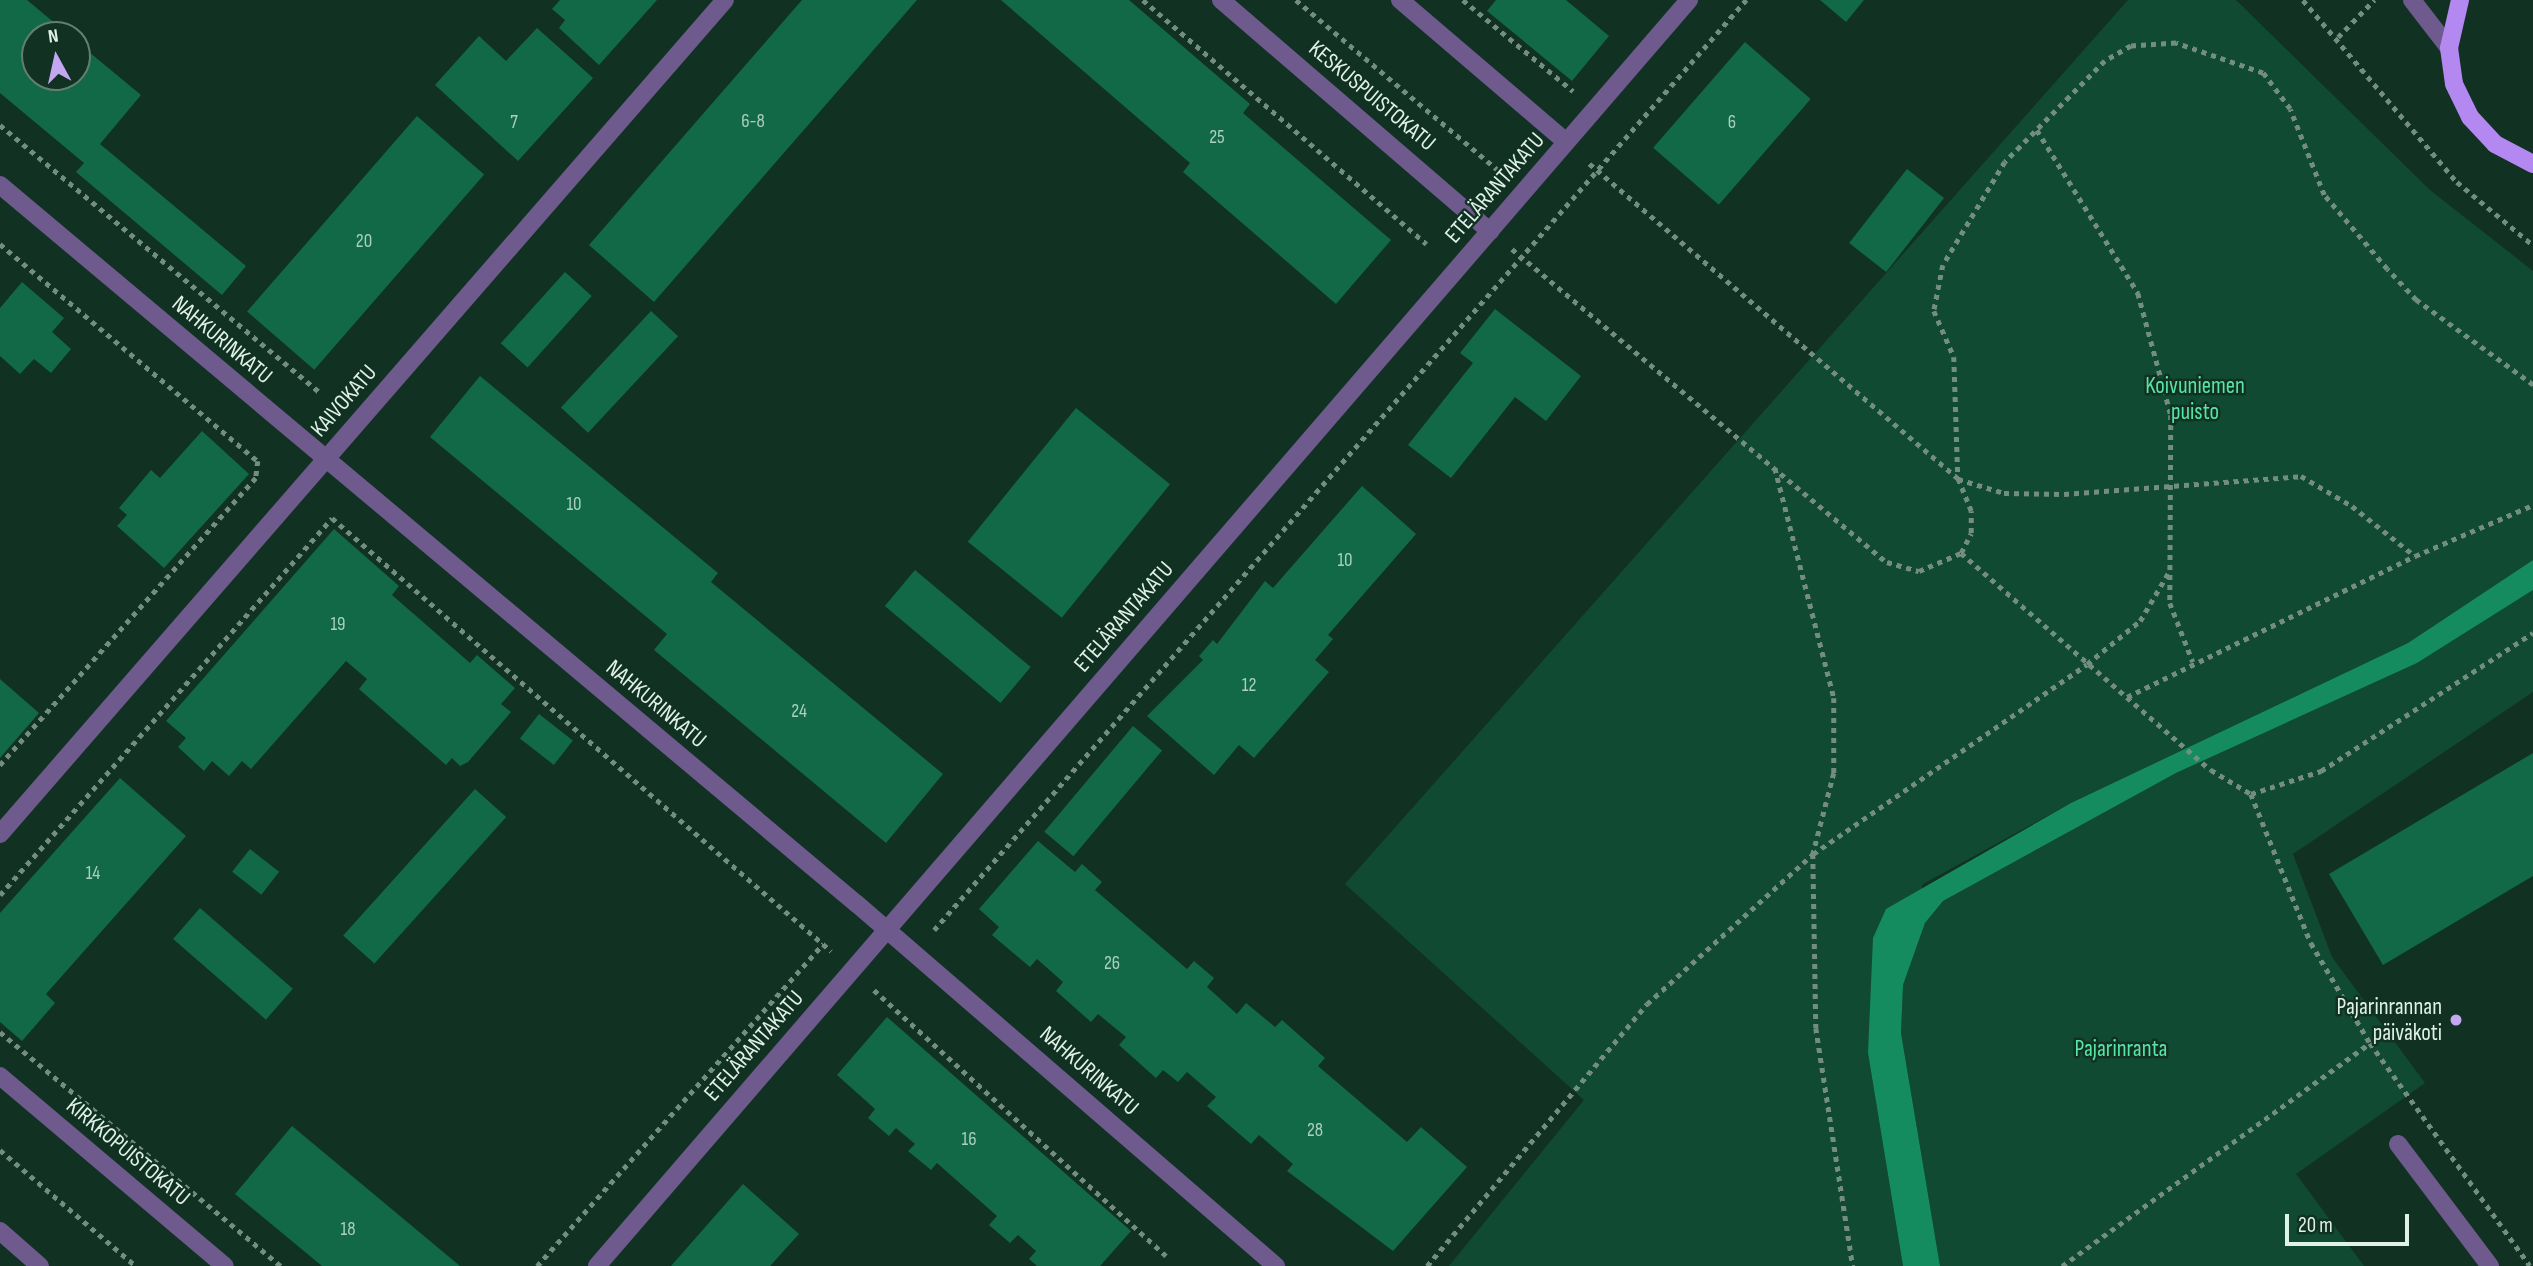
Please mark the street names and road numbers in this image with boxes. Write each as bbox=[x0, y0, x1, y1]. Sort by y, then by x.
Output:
street label: KESKUSPUISTOKATU bbox=[1303, 35, 1441, 157]
street label: ETELÄRANTAKATU bbox=[1440, 127, 1550, 249]
street label: NAHKURINKATU bbox=[166, 290, 278, 390]
street label: KAIVOKATU bbox=[305, 359, 383, 443]
street label: ETELÄRANTAKATU bbox=[1069, 556, 1179, 678]
street label: NAHKURINKATU bbox=[600, 654, 712, 754]
street label: ETELÄRANTAKATU bbox=[699, 985, 809, 1107]
street label: NAHKURINKATU bbox=[1034, 1021, 1144, 1121]
street label: KIRKKOPUISTOKATU bbox=[60, 1092, 196, 1212]

